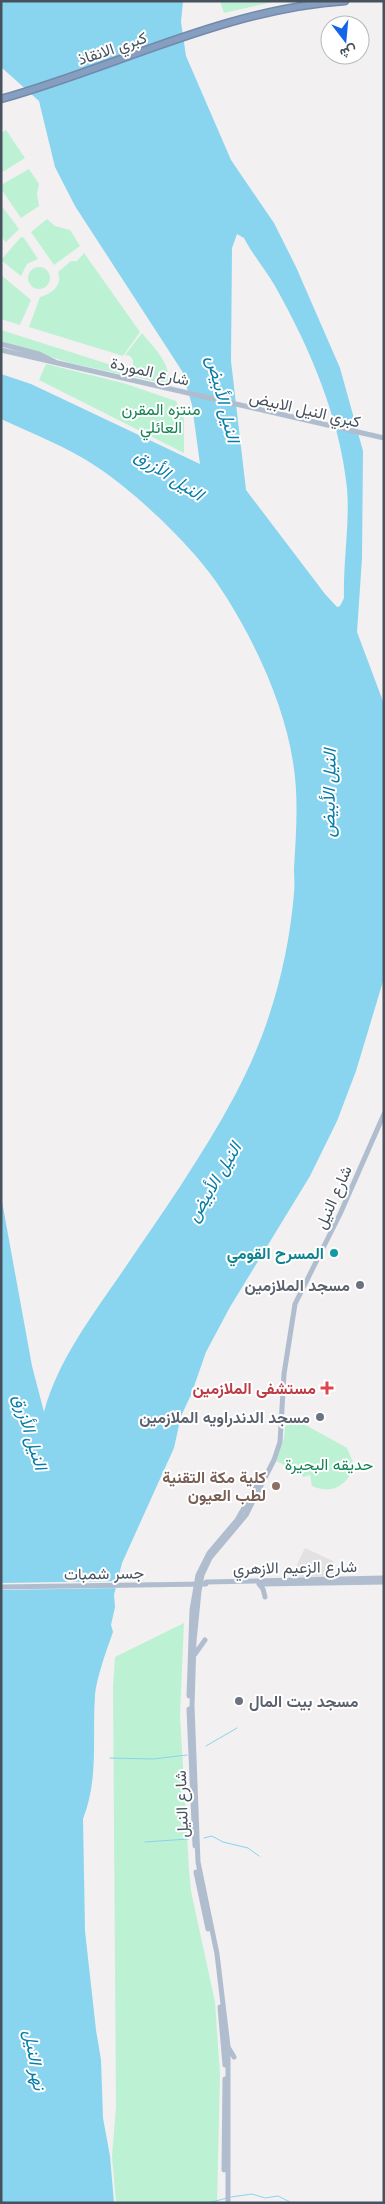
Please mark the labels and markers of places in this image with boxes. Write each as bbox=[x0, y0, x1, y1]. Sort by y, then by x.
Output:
place label: المسرح القومي bbox=[227, 1245, 324, 1267]
marker: المسرح القومي bbox=[328, 1247, 340, 1259]
place label: مسجد الملازمين bbox=[245, 1277, 350, 1296]
marker: مسجد الملازمين bbox=[354, 1279, 366, 1291]
place label: مستشفى الملازمين bbox=[192, 1380, 316, 1399]
marker: مستشفى الملازمين bbox=[320, 1381, 334, 1395]
place label: مسجد الدندراويه الملازمين bbox=[139, 1409, 310, 1428]
marker: مسجد الدندراويه الملازمين bbox=[314, 1411, 326, 1423]
place label: كلية مكة التقنية لطب العيون bbox=[162, 1469, 266, 1506]
marker: كلية مكة التقنية لطب العيون bbox=[270, 1480, 282, 1492]
place label: مسجد بيت المال bbox=[249, 1693, 359, 1711]
marker: مسجد بيت المال bbox=[233, 1695, 245, 1707]

